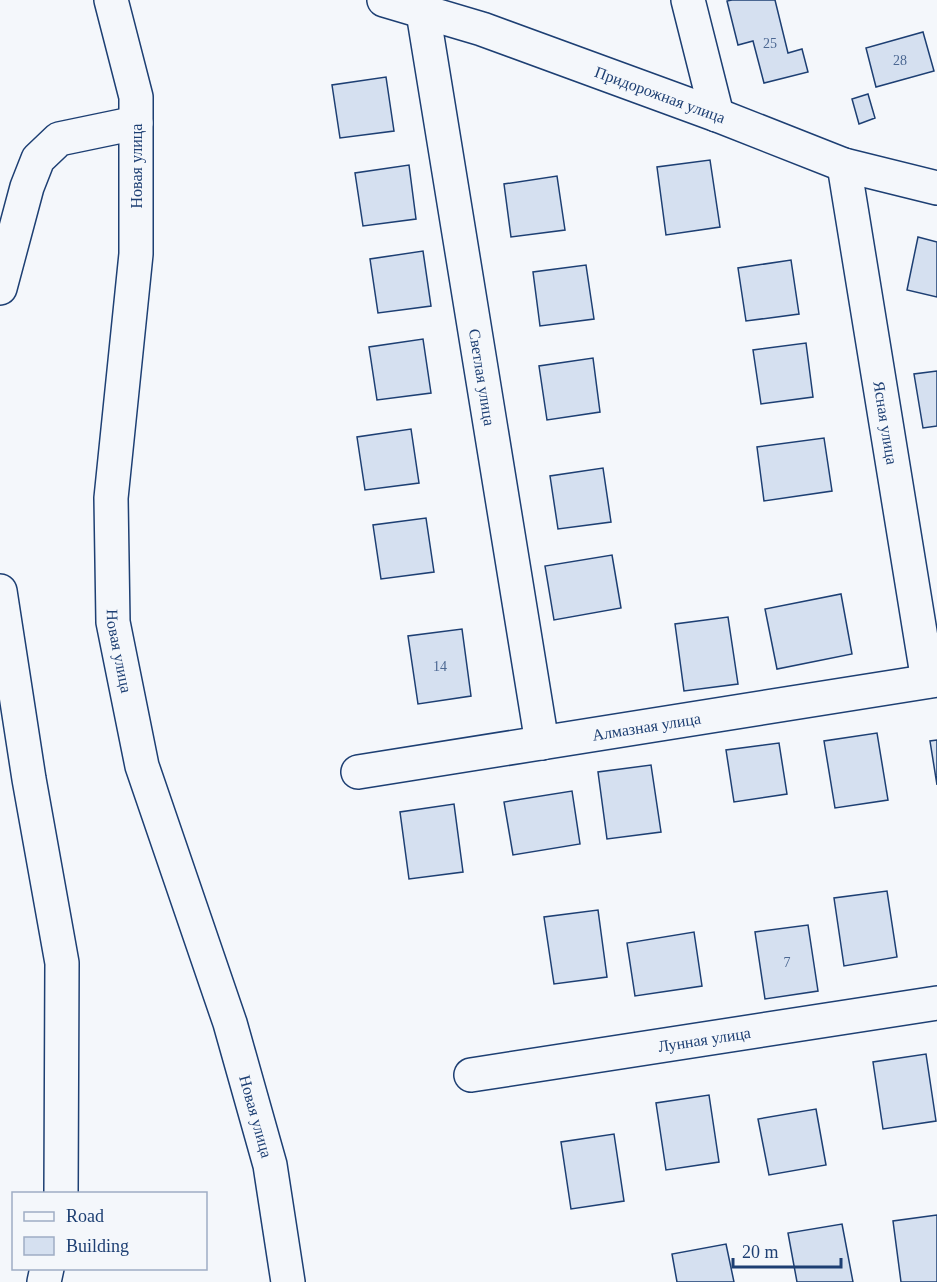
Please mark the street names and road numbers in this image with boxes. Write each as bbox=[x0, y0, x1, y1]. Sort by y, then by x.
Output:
street label: Придорожная улица bbox=[593, 63, 728, 126]
street label: Новая улица bbox=[128, 124, 146, 208]
street label: Светлая улица bbox=[466, 328, 499, 427]
street label: Ясная улица bbox=[871, 380, 901, 466]
street label: Новая улица bbox=[104, 609, 136, 694]
street label: Алмазная улица bbox=[591, 709, 702, 743]
street label: Лунная улица bbox=[657, 1023, 752, 1055]
street label: Новая улица bbox=[237, 1073, 276, 1160]

